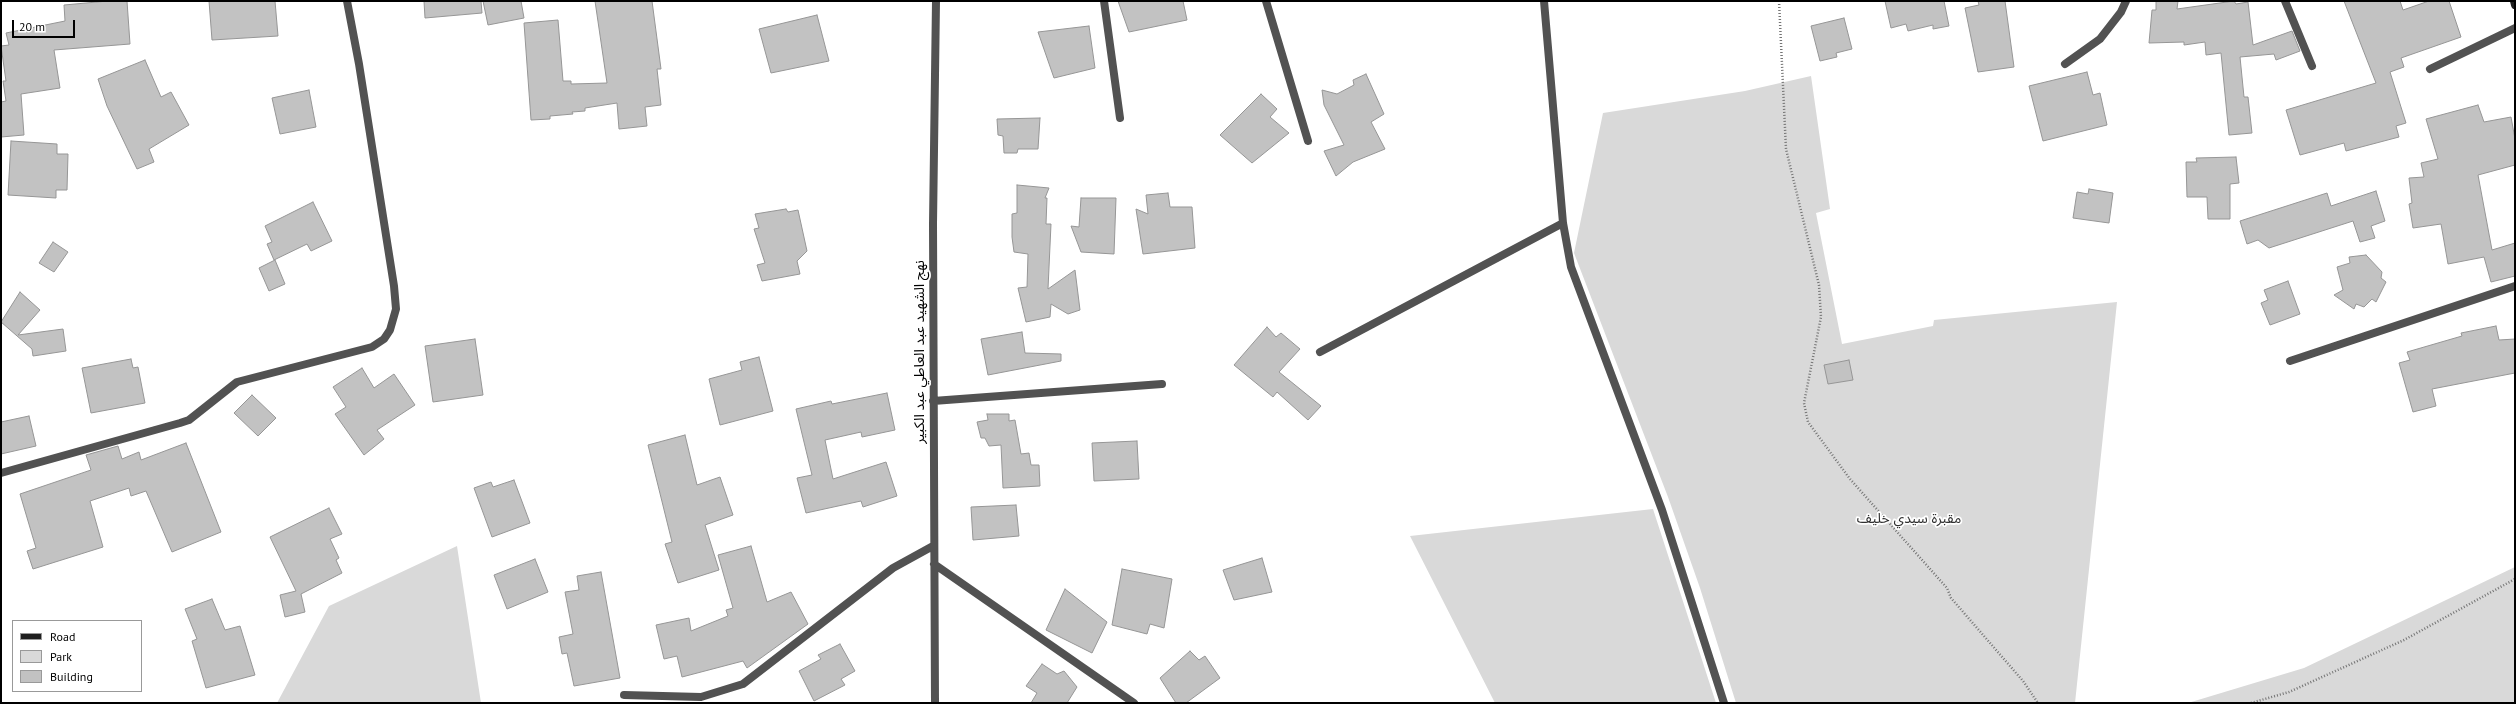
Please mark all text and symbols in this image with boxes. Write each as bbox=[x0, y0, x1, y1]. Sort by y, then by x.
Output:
scale bar bbox=[14, 12, 77, 38]
text: 20 m bbox=[19, 19, 45, 34]
street label: نهج الشهيد عبد العاطي عبد الكبير bbox=[912, 260, 928, 444]
park label: مقبرة سيدي خليف bbox=[1857, 511, 1961, 527]
legend bbox=[12, 620, 142, 692]
text: Road bbox=[50, 629, 75, 644]
text: Park bbox=[50, 649, 72, 664]
text: Building bbox=[50, 669, 93, 684]

